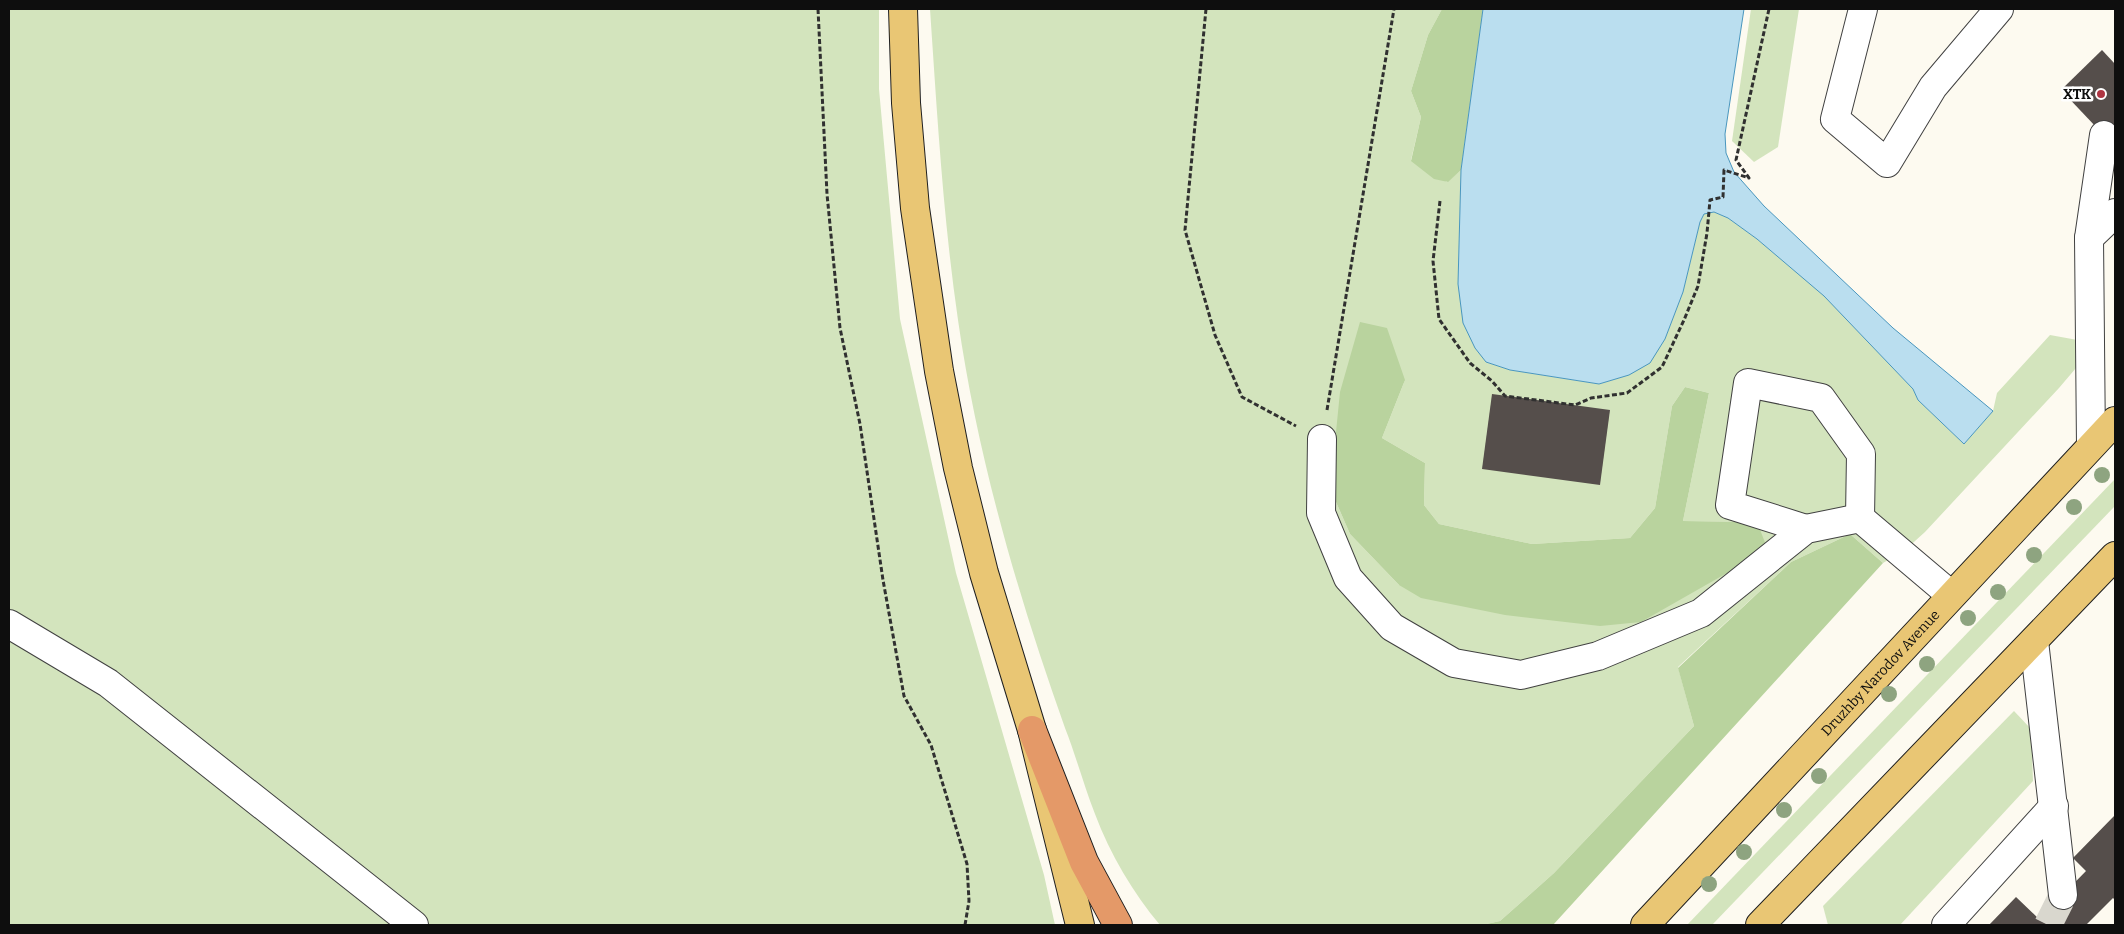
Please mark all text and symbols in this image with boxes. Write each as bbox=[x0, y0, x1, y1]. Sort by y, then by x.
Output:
place label: ХТК bbox=[2063, 86, 2091, 103]
marker: ХТК bbox=[2095, 88, 2107, 100]
street label: Druzhby Narodov Avenue bbox=[1817, 606, 1943, 739]

